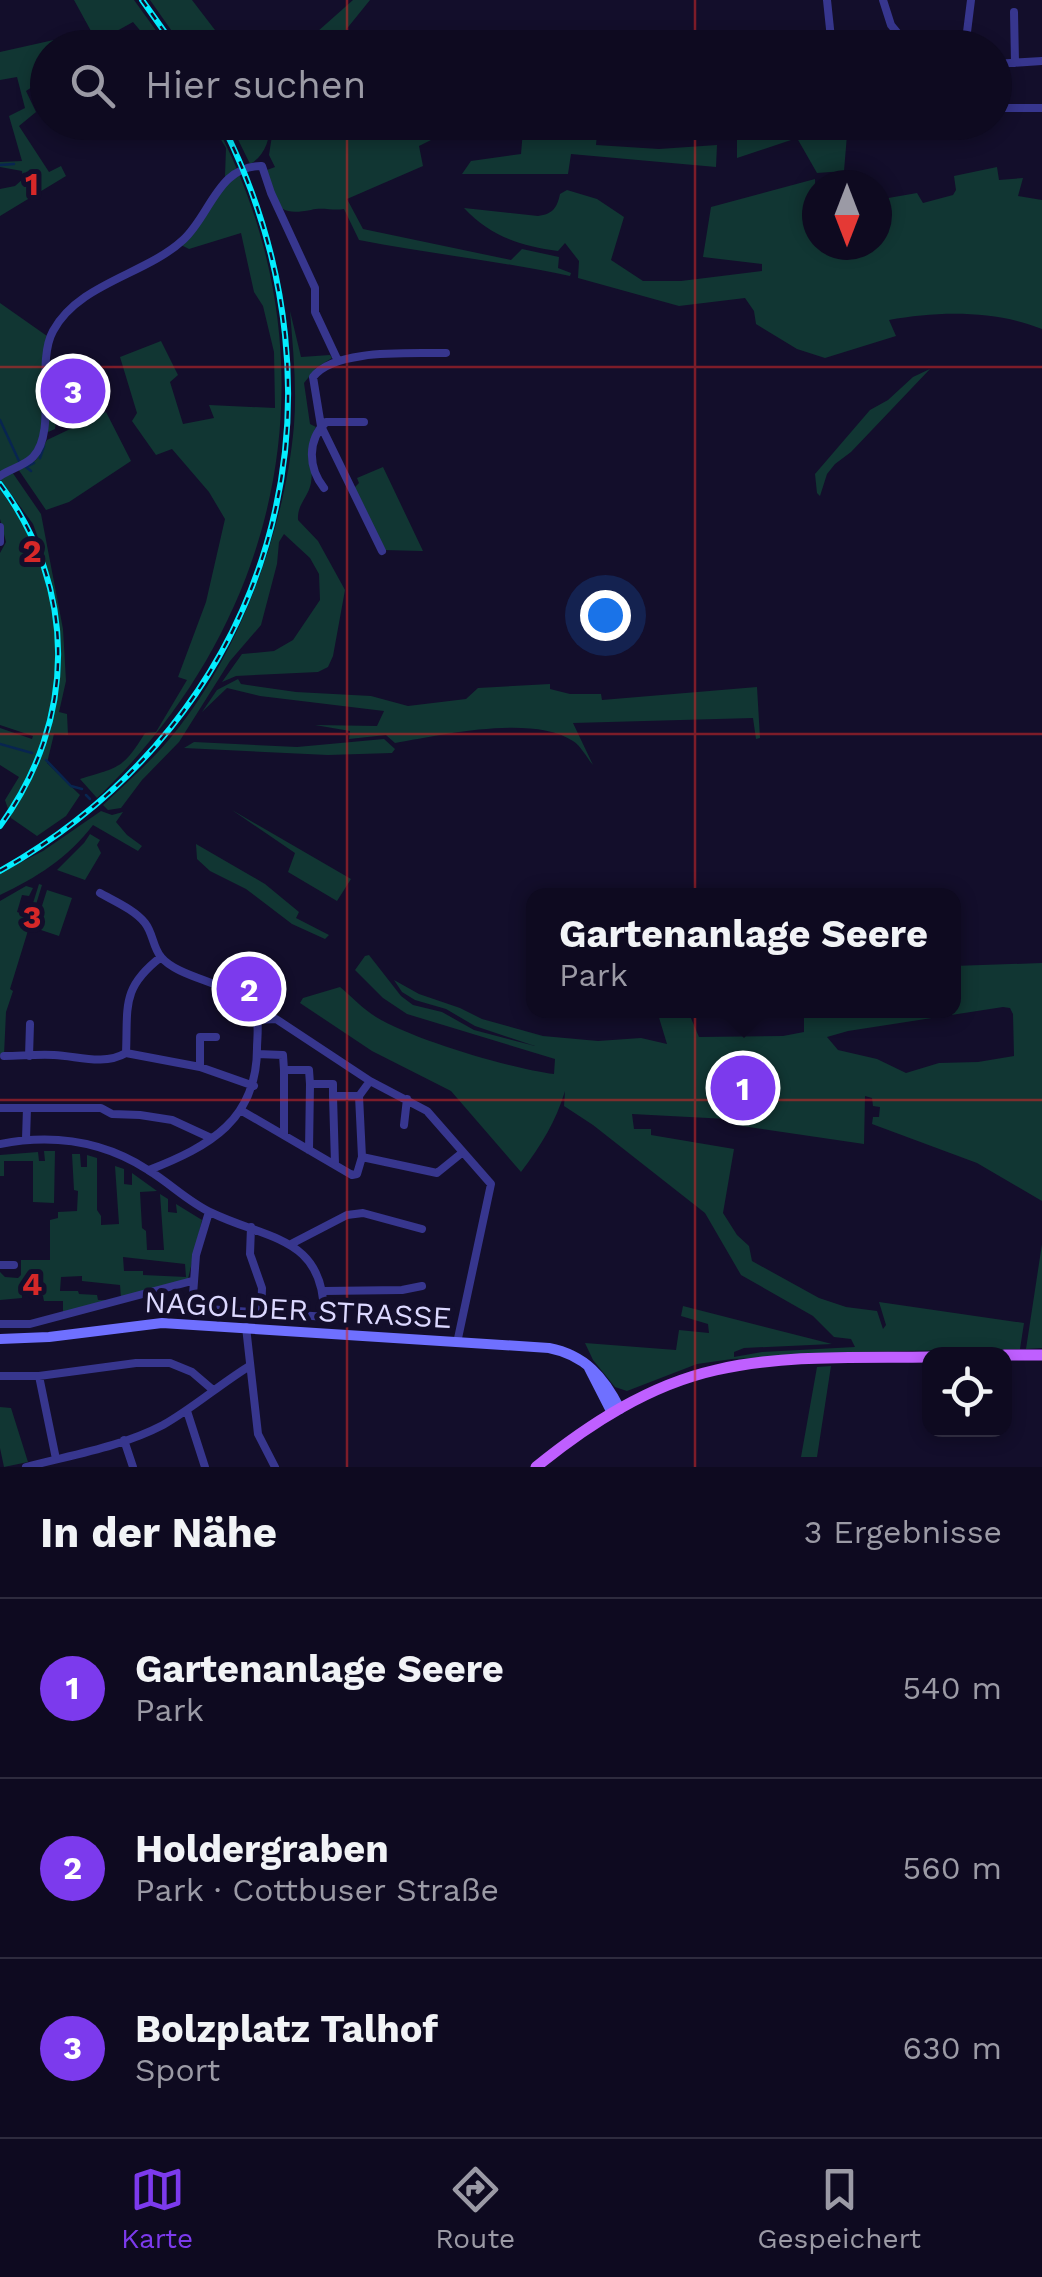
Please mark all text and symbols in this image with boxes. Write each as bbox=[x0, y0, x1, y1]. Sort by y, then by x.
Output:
search box bbox=[30, 30, 1012, 140]
icon: search bbox=[65, 58, 120, 113]
text: Hier suchen bbox=[145, 63, 366, 107]
text: 1 bbox=[25, 165, 39, 203]
north arrow bbox=[802, 170, 892, 260]
pin: 3 bbox=[40, 354, 106, 428]
text: 2 bbox=[22, 532, 42, 570]
your location bbox=[580, 590, 631, 641]
popup bbox=[526, 888, 961, 1018]
text: 3 bbox=[23, 898, 41, 936]
text: Gartenanlage Seere bbox=[559, 912, 928, 956]
pin: 2 bbox=[216, 952, 282, 1026]
text: Park bbox=[559, 956, 628, 994]
pin: 1 bbox=[710, 1050, 776, 1126]
text: 4 bbox=[22, 1265, 42, 1303]
street label: NAGOLDER STRASSE bbox=[143, 1284, 453, 1335]
map controls bbox=[922, 1347, 1012, 1437]
button: locate bbox=[922, 1347, 1012, 1437]
text: In der Nähe bbox=[40, 1508, 277, 1557]
text: 3 Ergebnisse bbox=[804, 1513, 1002, 1551]
text: Gartenanlage Seere bbox=[135, 1647, 504, 1691]
text: 1 bbox=[66, 1669, 79, 1707]
text: 540 m bbox=[903, 1669, 1002, 1707]
text: Park bbox=[135, 1691, 204, 1729]
text: Holdergraben bbox=[135, 1827, 389, 1871]
text: 2 bbox=[63, 1849, 82, 1887]
text: 560 m bbox=[903, 1849, 1002, 1887]
text: Park · Cottbuser Straße bbox=[135, 1871, 499, 1909]
text: Bolzplatz Talhof bbox=[135, 2007, 438, 2051]
text: 3 bbox=[63, 2029, 82, 2067]
text: 630 m bbox=[903, 2029, 1002, 2067]
text: Sport bbox=[135, 2051, 220, 2089]
tab: Karte bbox=[121, 2162, 193, 2255]
tab: Route bbox=[435, 2162, 515, 2255]
tab: Gespeichert bbox=[757, 2162, 921, 2255]

